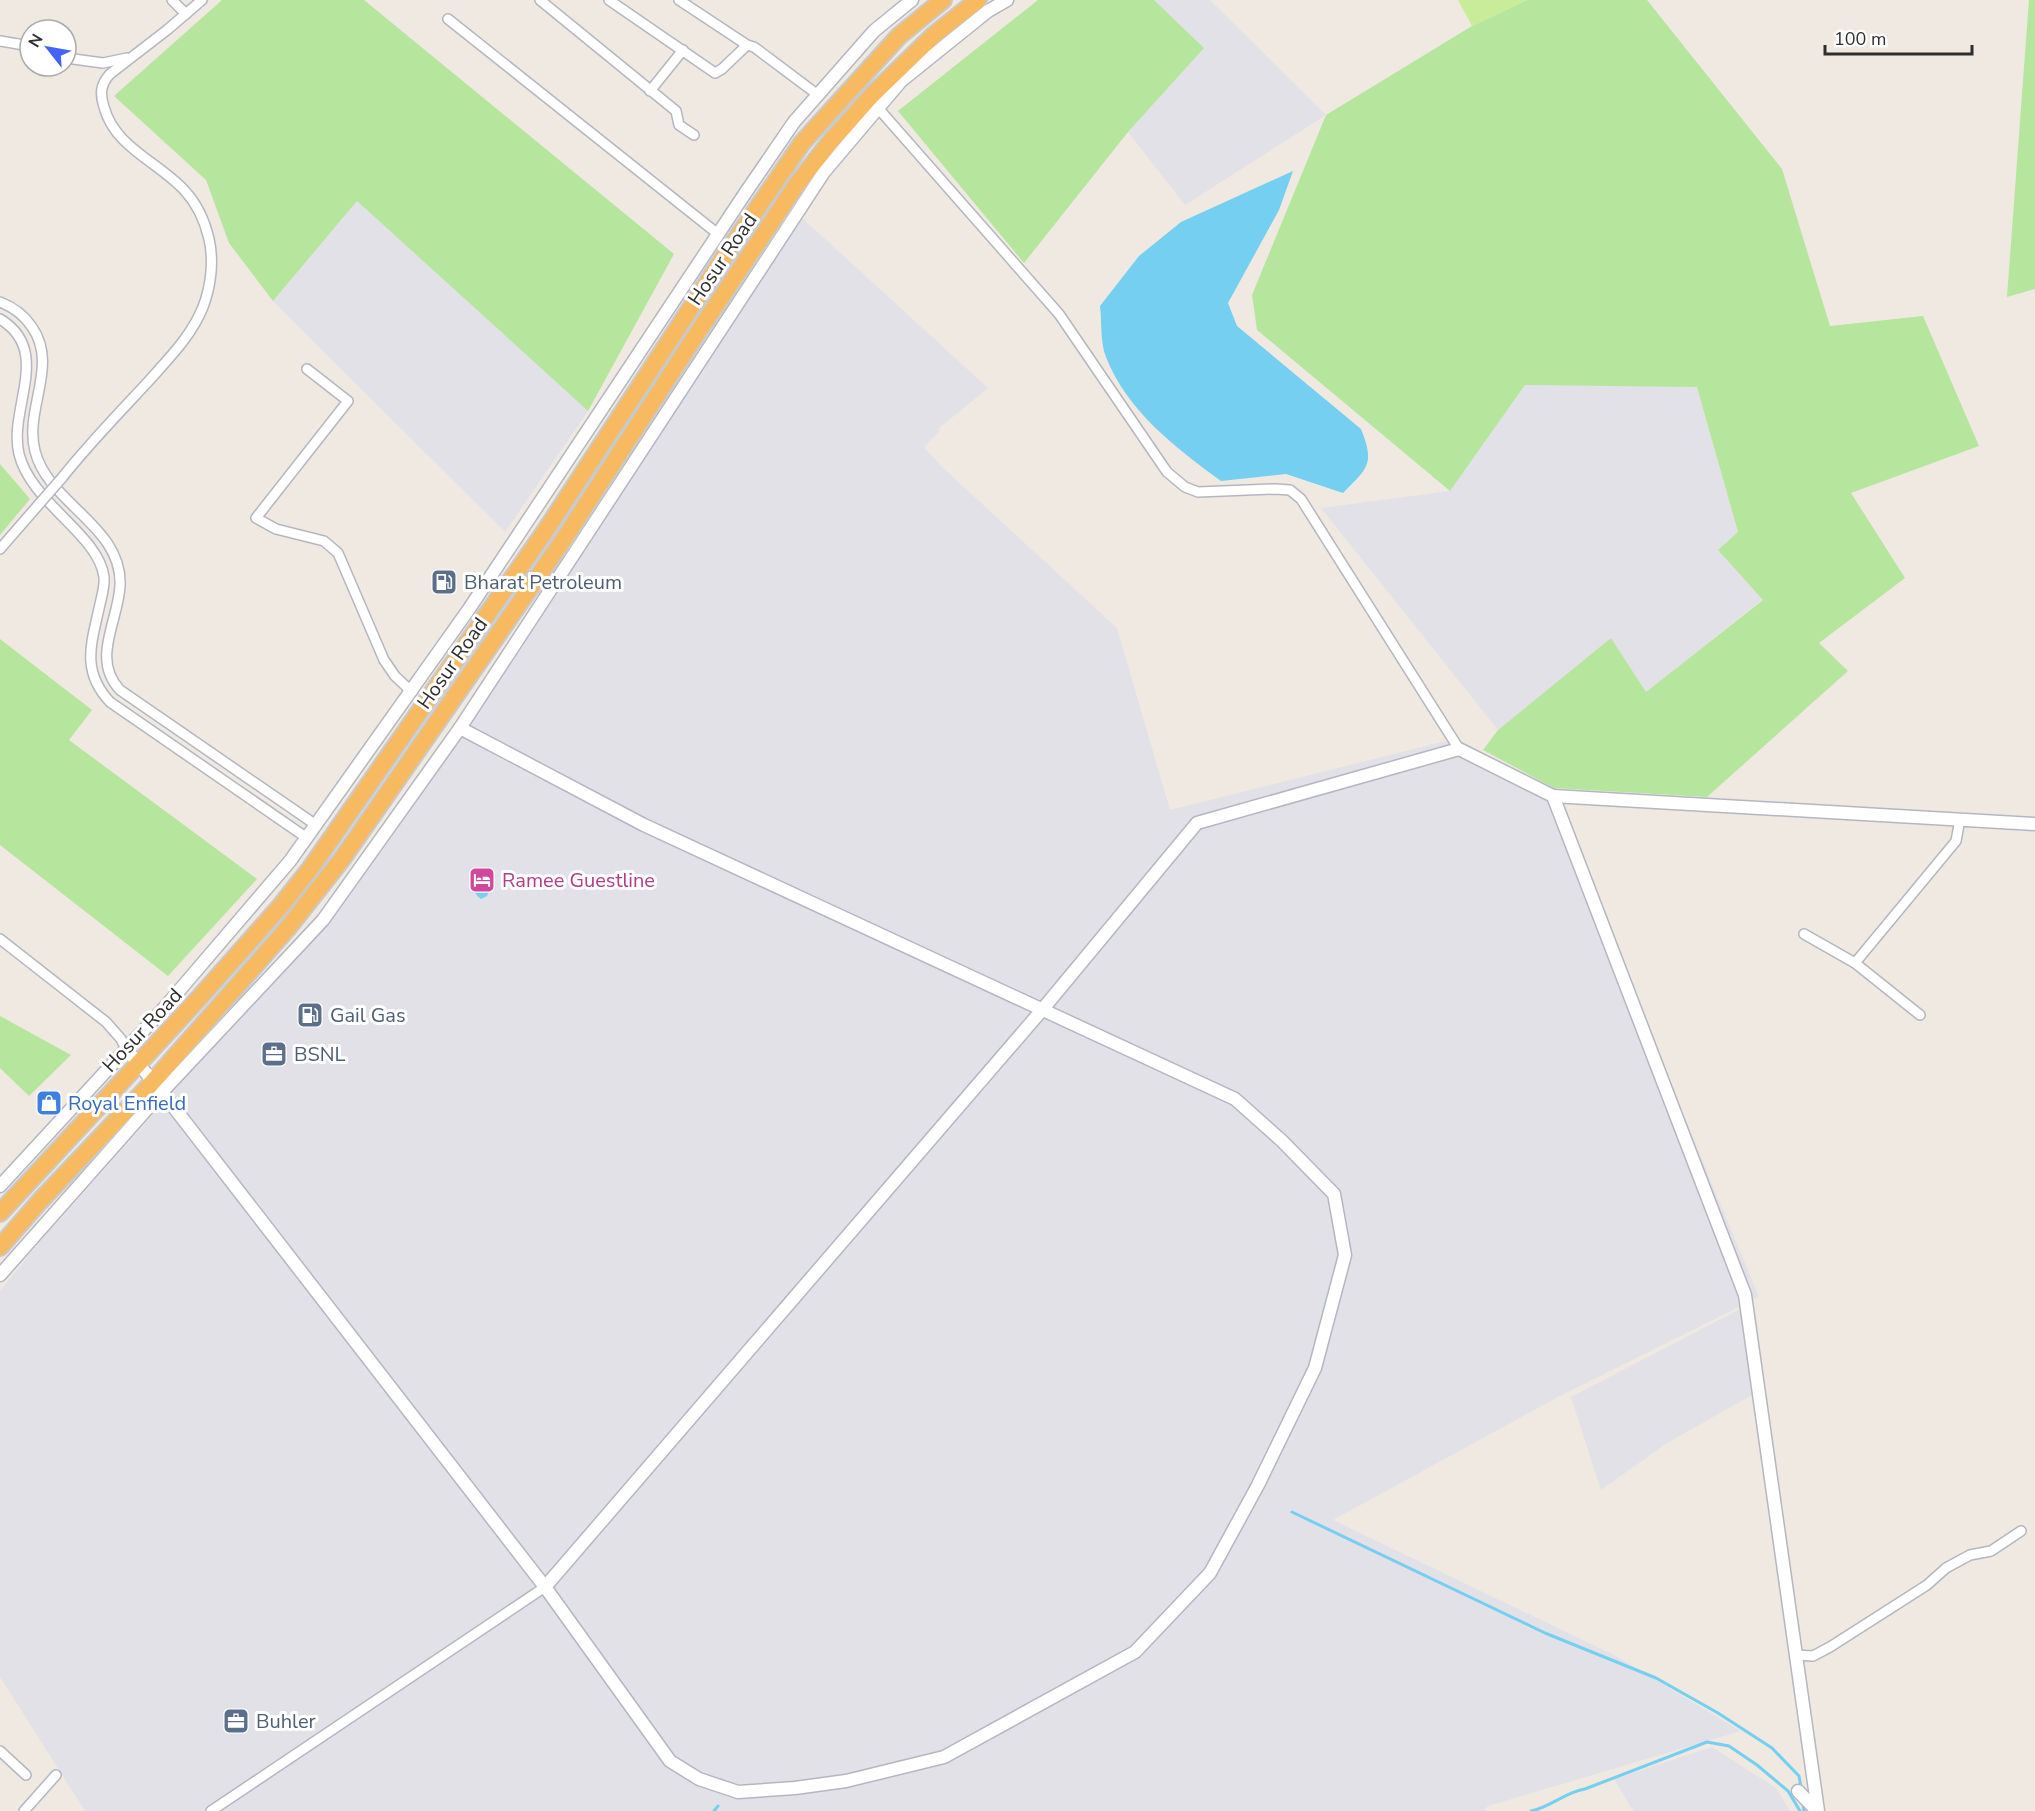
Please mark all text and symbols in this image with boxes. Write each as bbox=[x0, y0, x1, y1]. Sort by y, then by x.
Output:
north arrow bbox=[18, 18, 78, 78]
scale bar bbox=[1825, 18, 1972, 56]
text: 100 m bbox=[1834, 27, 1886, 51]
text: N bbox=[23, 30, 49, 52]
street label: Hosur Road bbox=[682, 208, 763, 311]
fuel station icon: Bharat Petroleum bbox=[429, 567, 459, 597]
place label: Bharat Petroleum bbox=[464, 569, 622, 596]
street label: Hosur Road bbox=[411, 612, 494, 714]
hotel icon: Ramee Guestline bbox=[467, 865, 497, 895]
place label: Ramee Guestline bbox=[502, 867, 655, 894]
street label: Hosur Road bbox=[96, 982, 188, 1078]
fuel station icon: Gail Gas bbox=[295, 1000, 325, 1030]
place label: Gail Gas bbox=[330, 1002, 406, 1029]
office icon: BSNL bbox=[259, 1039, 289, 1069]
place label: BSNL bbox=[294, 1041, 346, 1068]
shop icon: Royal Enfield bbox=[34, 1088, 64, 1118]
place label: Royal Enfield bbox=[68, 1090, 186, 1117]
office icon: Buhler bbox=[221, 1706, 251, 1736]
place label: Buhler bbox=[256, 1708, 316, 1735]

